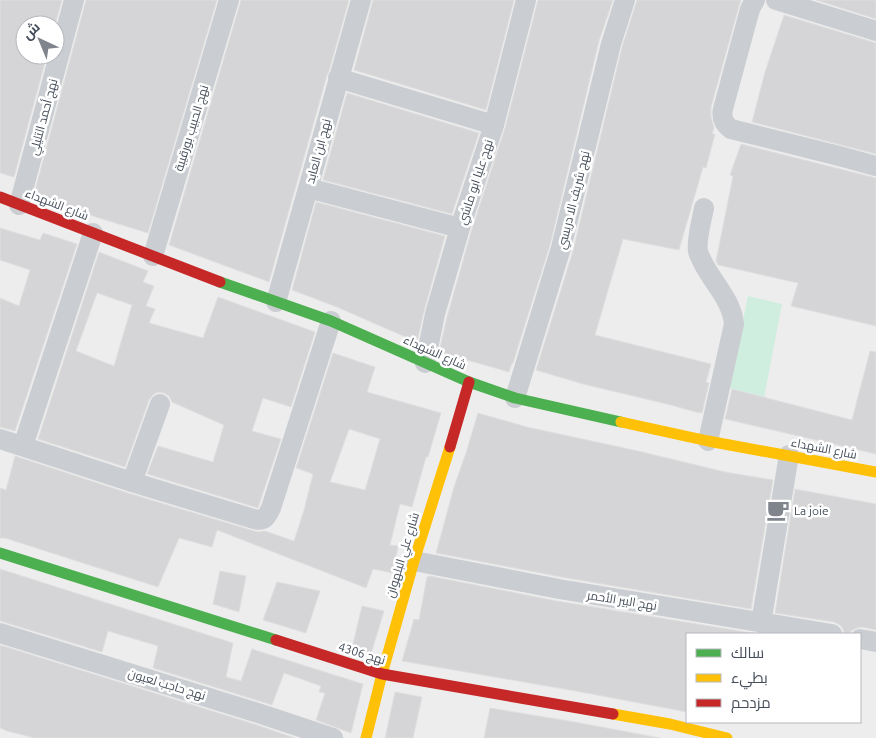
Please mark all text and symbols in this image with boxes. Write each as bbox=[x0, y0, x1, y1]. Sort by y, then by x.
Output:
north arrow bbox=[15, 15, 65, 65]
text: ش bbox=[19, 19, 44, 43]
street label: نهج أحمد التليلي bbox=[26, 77, 63, 158]
street label: نهج الحبيب بورقيبة bbox=[172, 83, 212, 173]
street label: نهج ابن العابد bbox=[303, 117, 335, 185]
street label: نهج عليا ابو ماشي bbox=[455, 138, 499, 227]
street label: نهج شريف الا دريسي bbox=[554, 149, 595, 251]
street label: شارع الشهداء bbox=[23, 186, 91, 224]
street label: شارع الشهداء bbox=[401, 332, 468, 373]
street label: شارع الشهداء bbox=[790, 435, 858, 463]
cafe icon: La joie bbox=[765, 497, 791, 523]
place label: La joie bbox=[794, 504, 829, 517]
street label: شارع علي البلهوان bbox=[383, 511, 425, 600]
street label: نهج البير الأحمر bbox=[585, 588, 658, 614]
legend bbox=[686, 633, 861, 723]
street label: نهج 4306 bbox=[336, 640, 387, 668]
text: سالك bbox=[731, 644, 764, 661]
street label: نهج حاجب لعيون bbox=[126, 666, 207, 704]
text: بطيء bbox=[731, 669, 768, 690]
text: مزدحم bbox=[731, 694, 771, 713]

